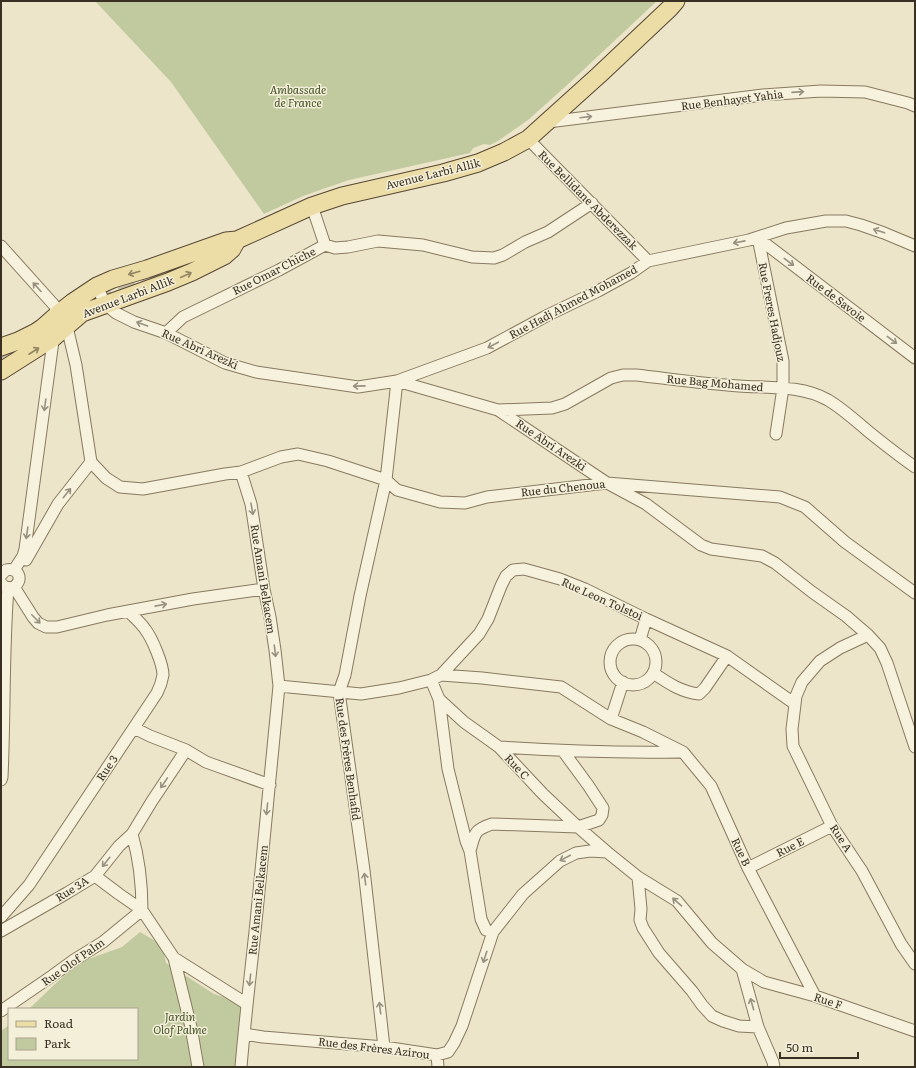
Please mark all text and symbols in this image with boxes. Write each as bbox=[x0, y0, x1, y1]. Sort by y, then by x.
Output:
park label: Ambassade de France bbox=[270, 81, 326, 110]
street label: Rue Benhayet Yahia bbox=[680, 85, 784, 113]
one-way arrow bbox=[791, 89, 804, 96]
one-way arrow bbox=[579, 113, 592, 121]
street label: Rue Bellidane Abderezzak bbox=[535, 146, 642, 253]
street label: Avenue Larbi Allik bbox=[384, 153, 482, 193]
one-way arrow bbox=[873, 227, 886, 234]
one-way arrow bbox=[733, 238, 746, 246]
street label: Rue Omar Chiche bbox=[229, 242, 318, 298]
one-way arrow bbox=[783, 257, 794, 266]
street label: Rue Hadj Ahmed Mohamed bbox=[506, 260, 640, 342]
street label: Rue Freres Hadjouz bbox=[755, 261, 791, 364]
street label: Rue de Savoie bbox=[803, 269, 870, 325]
one-way arrow bbox=[127, 270, 140, 277]
one-way arrow bbox=[179, 270, 191, 278]
street label: Avenue Larbi Allik bbox=[79, 271, 176, 321]
one-way arrow bbox=[33, 281, 42, 292]
one-way arrow bbox=[136, 320, 148, 328]
street label: Rue Abri Arezki bbox=[160, 324, 242, 372]
one-way arrow bbox=[887, 336, 898, 345]
one-way arrow bbox=[487, 341, 499, 349]
one-way arrow bbox=[28, 347, 39, 355]
street label: Rue Bag Mohamed bbox=[666, 370, 764, 394]
one-way arrow bbox=[353, 382, 366, 390]
one-way arrow bbox=[41, 398, 48, 411]
street label: Rue Abri Arezki bbox=[513, 415, 590, 474]
street label: Rue du Chenoua bbox=[520, 475, 606, 499]
one-way arrow bbox=[62, 487, 71, 498]
one-way arrow bbox=[248, 502, 256, 515]
street label: Rue Amani Belkacem bbox=[247, 523, 281, 635]
one-way arrow bbox=[24, 526, 31, 539]
street label: Rue Leon Tolstoi bbox=[559, 573, 646, 623]
one-way arrow bbox=[154, 601, 167, 609]
one-way arrow bbox=[31, 614, 41, 624]
one-way arrow bbox=[271, 644, 279, 657]
street label: Rue des Frères Benhafid bbox=[332, 696, 366, 822]
street label: Rue C bbox=[502, 750, 534, 783]
street label: Rue 3 bbox=[92, 751, 121, 784]
one-way arrow bbox=[160, 777, 168, 788]
one-way arrow bbox=[264, 802, 271, 815]
street label: Rue A bbox=[827, 820, 857, 855]
street label: Rue E bbox=[773, 832, 806, 860]
street label: Rue B bbox=[728, 835, 755, 868]
street label: Rue Amani Belkacem bbox=[243, 844, 271, 956]
one-way arrow bbox=[559, 855, 571, 863]
one-way arrow bbox=[101, 857, 110, 868]
street label: Rue 3A bbox=[52, 872, 91, 905]
one-way arrow bbox=[361, 873, 368, 886]
one-way arrow bbox=[672, 898, 682, 907]
street label: Rue Olof Palm bbox=[38, 933, 108, 989]
one-way arrow bbox=[481, 950, 488, 963]
one-way arrow bbox=[246, 973, 254, 986]
street label: Rue F bbox=[812, 988, 845, 1012]
one-way arrow bbox=[748, 998, 755, 1011]
one-way arrow bbox=[376, 1002, 383, 1015]
legend bbox=[8, 1008, 138, 1060]
park label: Jardin Olof Palme bbox=[153, 1008, 207, 1037]
text: Road bbox=[44, 1014, 74, 1032]
street label: Rue des Frères Azirou bbox=[317, 1032, 431, 1062]
text: Park bbox=[44, 1034, 71, 1052]
scale bar bbox=[780, 1034, 858, 1060]
text: 50 m bbox=[786, 1038, 813, 1056]

